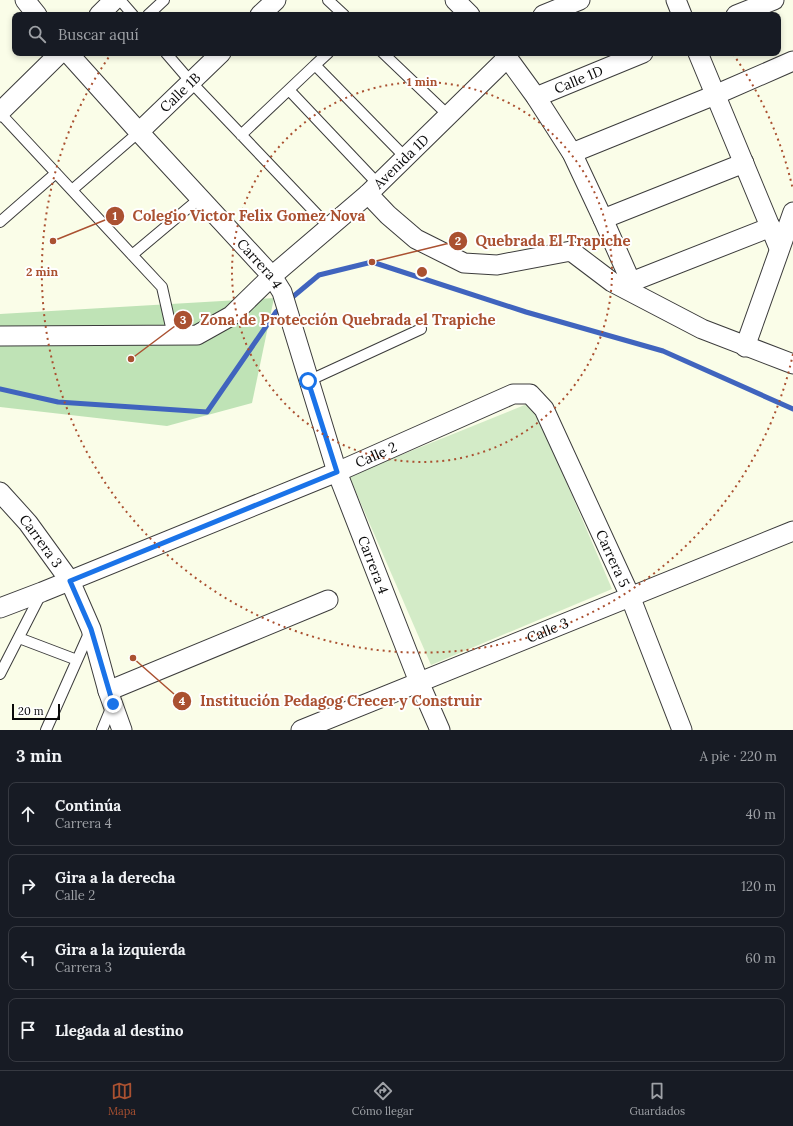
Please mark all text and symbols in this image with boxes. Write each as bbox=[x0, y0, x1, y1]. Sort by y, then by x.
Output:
search box bbox=[12, 12, 781, 56]
icon: search bbox=[26, 23, 48, 45]
text: Buscar aquí bbox=[58, 25, 139, 44]
street label: Calle 1D bbox=[551, 61, 606, 98]
street label: Calle 1B bbox=[156, 69, 204, 116]
text: 1 min bbox=[407, 74, 438, 89]
street label: Avenida 1D bbox=[369, 130, 433, 193]
callout: Colegio Victor Felix Gomez Nova bbox=[105, 203, 373, 230]
text: Colegio Victor Felix Gomez Nova bbox=[133, 206, 366, 225]
text: 1 bbox=[113, 208, 118, 223]
callout: Quebrada El Trapiche bbox=[448, 227, 639, 254]
text: Quebrada El Trapiche bbox=[476, 231, 630, 250]
text: 2 bbox=[455, 233, 461, 248]
street label: Carrera 4 bbox=[233, 235, 287, 292]
text: 2 min bbox=[26, 264, 58, 279]
centre of rings bbox=[415, 265, 429, 279]
callout: Zona de Protección Quebrada el Trapiche bbox=[173, 306, 504, 333]
text: Zona de Protección Quebrada el Trapiche bbox=[200, 310, 496, 329]
text: 3 bbox=[180, 312, 187, 327]
route start bbox=[299, 372, 317, 390]
street label: Calle 2 bbox=[352, 438, 399, 472]
street label: Carrera 3 bbox=[16, 511, 66, 571]
street label: Carrera 5 bbox=[592, 527, 634, 590]
street label: Carrera 4 bbox=[354, 533, 393, 597]
street label: Calle 3 bbox=[524, 614, 571, 647]
callout: Institución Pedagog Crecer y Construir bbox=[172, 688, 490, 715]
text: Institución Pedagog Crecer y Construir bbox=[200, 691, 483, 710]
text: 4 bbox=[179, 693, 186, 708]
route end bbox=[104, 695, 122, 713]
scale bar bbox=[12, 702, 60, 721]
text: 20 m bbox=[18, 704, 43, 718]
text: 3 min bbox=[16, 745, 62, 767]
text: A pie · 220 m bbox=[700, 748, 777, 765]
text: Continúa bbox=[55, 796, 121, 815]
icon: ahead bbox=[17, 803, 39, 825]
text: 40 m bbox=[746, 806, 776, 823]
text: Carrera 4 bbox=[55, 815, 112, 832]
text: Gira a la derecha bbox=[55, 868, 175, 887]
icon: right bbox=[17, 875, 39, 897]
text: 120 m bbox=[741, 878, 776, 895]
text: Calle 2 bbox=[55, 887, 95, 904]
text: Gira a la izquierda bbox=[55, 940, 186, 959]
icon: left bbox=[17, 947, 39, 969]
text: 60 m bbox=[745, 950, 776, 967]
text: Carrera 3 bbox=[55, 959, 112, 976]
icon: arrive bbox=[17, 1019, 39, 1041]
text: Llegada al destino bbox=[55, 1021, 184, 1040]
tab: Mapa bbox=[108, 1080, 136, 1118]
tab: Cómo llegar bbox=[352, 1080, 414, 1118]
tab: Guardados bbox=[629, 1080, 685, 1118]

